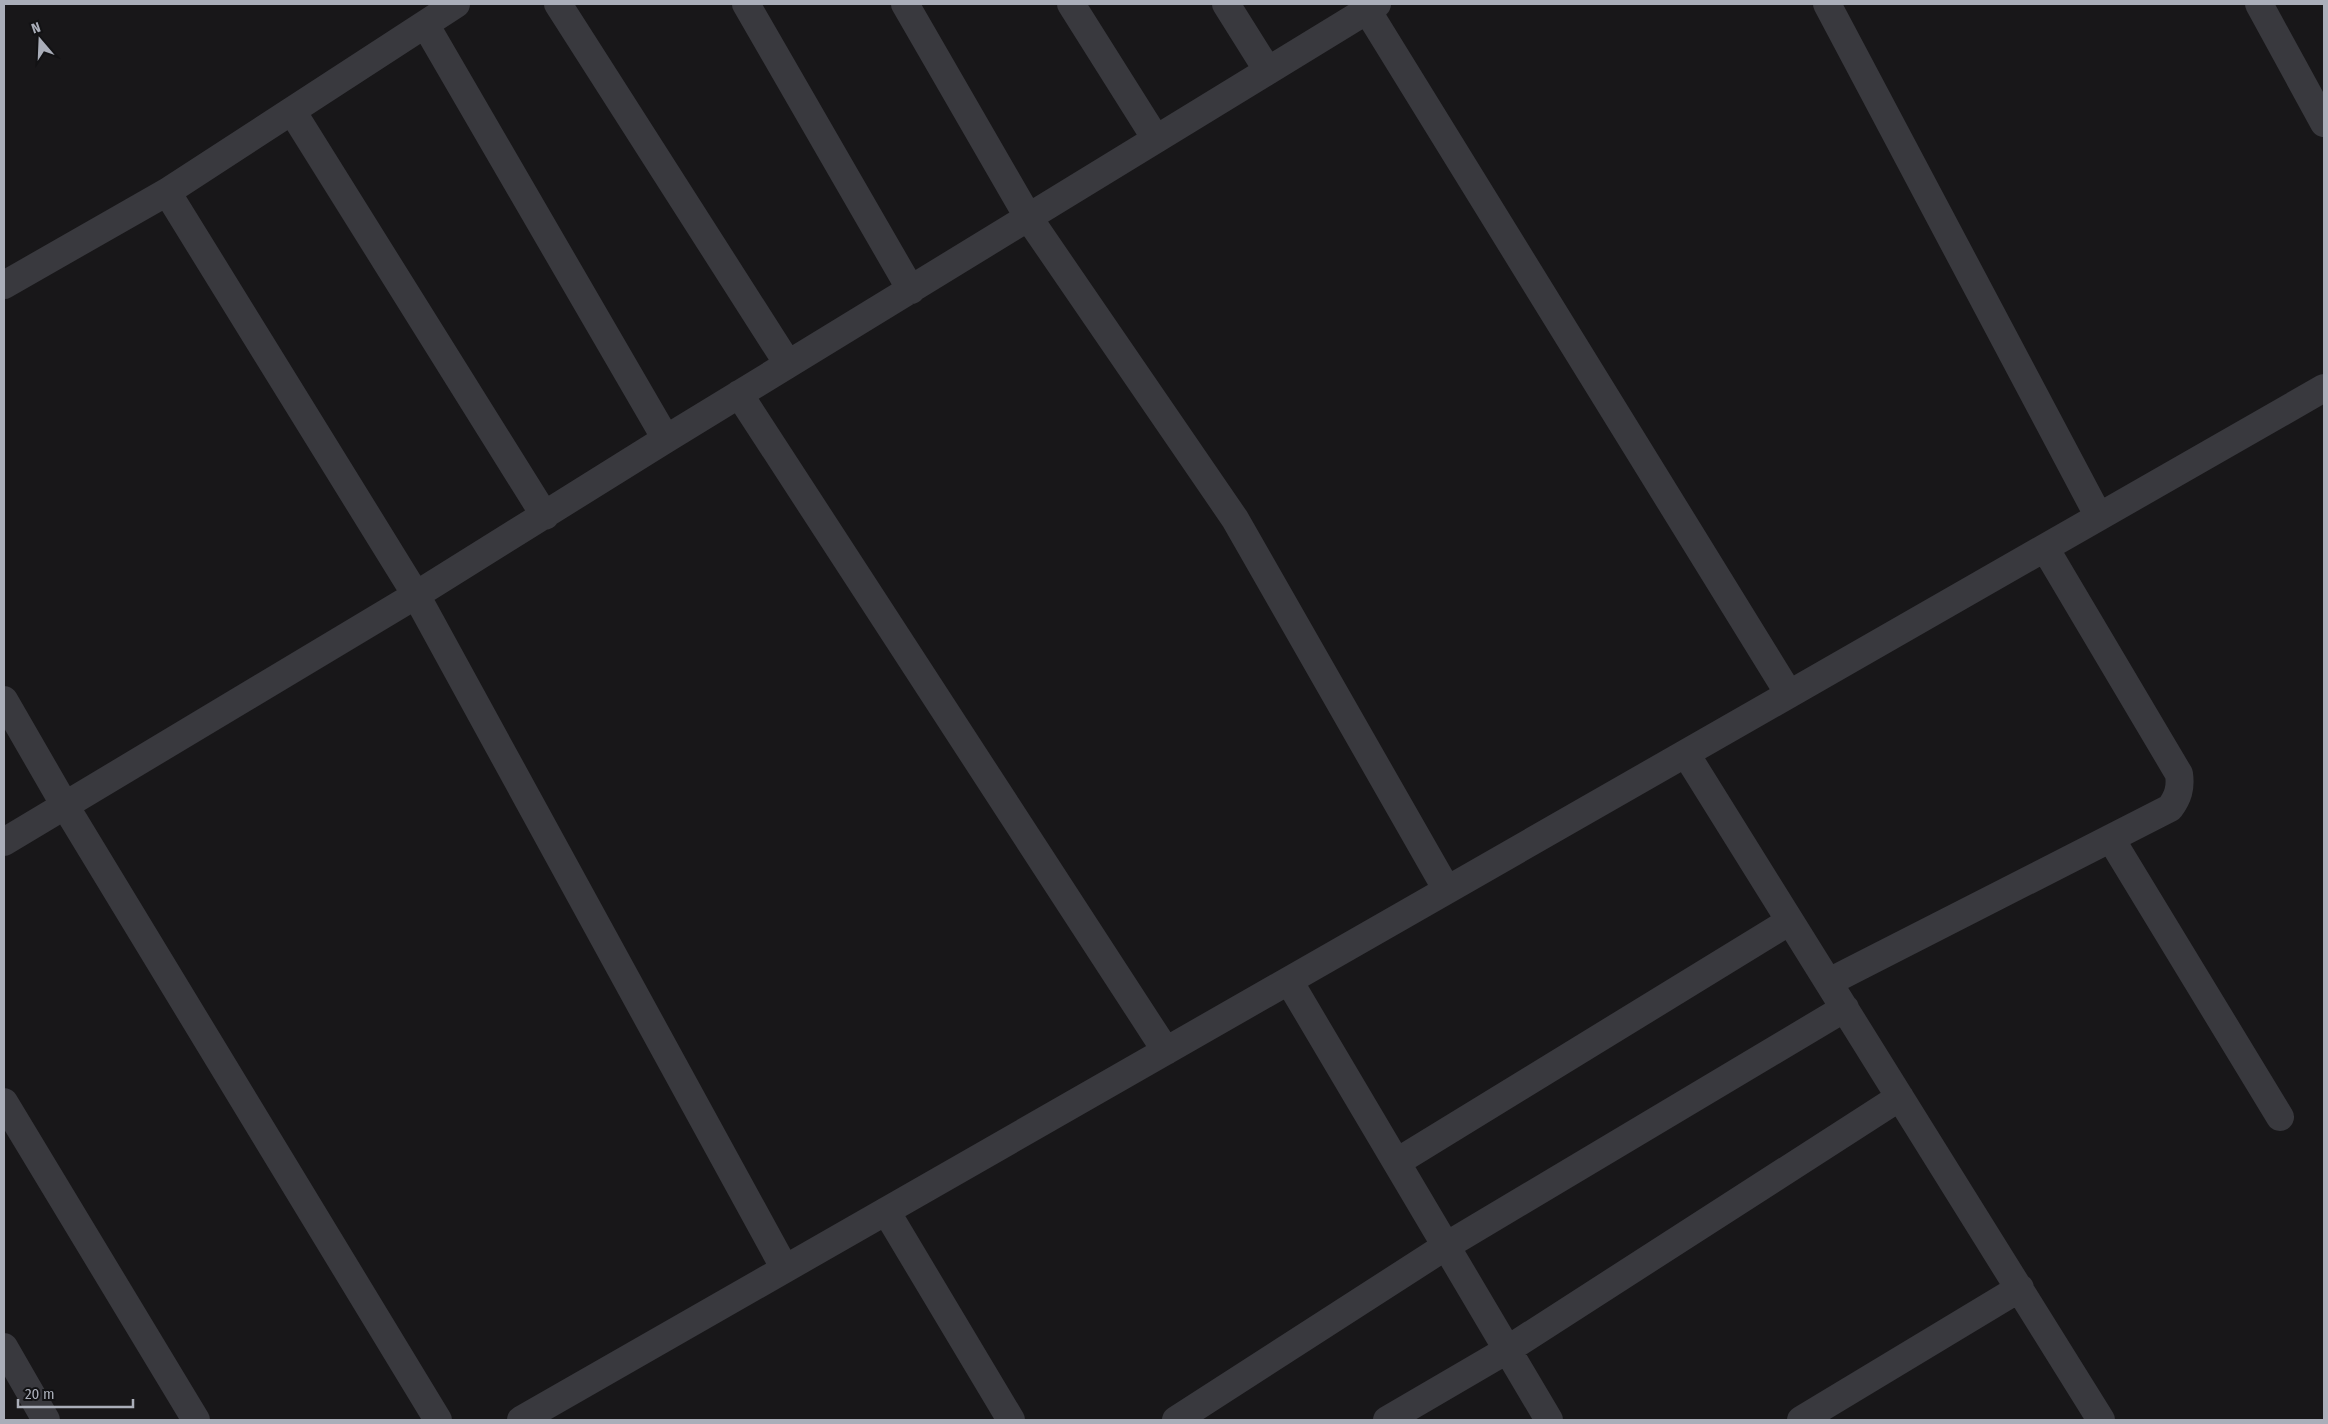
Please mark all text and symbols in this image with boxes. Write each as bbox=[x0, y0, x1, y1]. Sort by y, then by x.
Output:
north arrow bbox=[15, 15, 65, 65]
text: N bbox=[29, 19, 43, 38]
scale bar bbox=[18, 1376, 132, 1408]
text: 20 m bbox=[25, 1385, 55, 1403]

